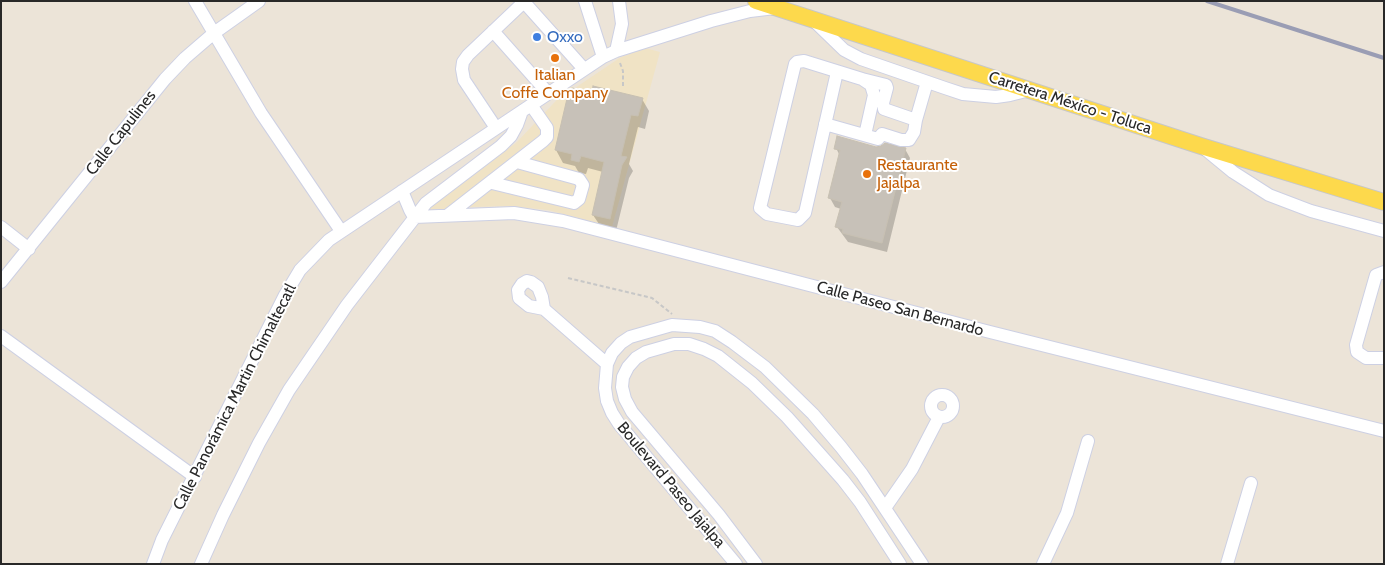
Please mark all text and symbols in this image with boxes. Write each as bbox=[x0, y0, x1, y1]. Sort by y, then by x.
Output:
place label: Oxxo bbox=[547, 27, 583, 47]
marker: Oxxo bbox=[531, 31, 543, 43]
marker: Italian Coffe Company bbox=[549, 52, 561, 64]
place label: Italian Coffe Company bbox=[502, 65, 608, 103]
street label: Carretera México - Toluca bbox=[986, 68, 1154, 138]
street label: Calle Capulines bbox=[82, 87, 160, 179]
place label: Restaurante Jajalpa bbox=[877, 155, 958, 193]
marker: Restaurante Jajalpa bbox=[861, 168, 873, 180]
street label: Calle Paseo San Bernardo bbox=[814, 277, 986, 341]
street label: Calle Panorámica Martin Chimaltecatl bbox=[169, 281, 301, 513]
street label: Boulevard Paseo Jajalpa bbox=[613, 418, 729, 552]

